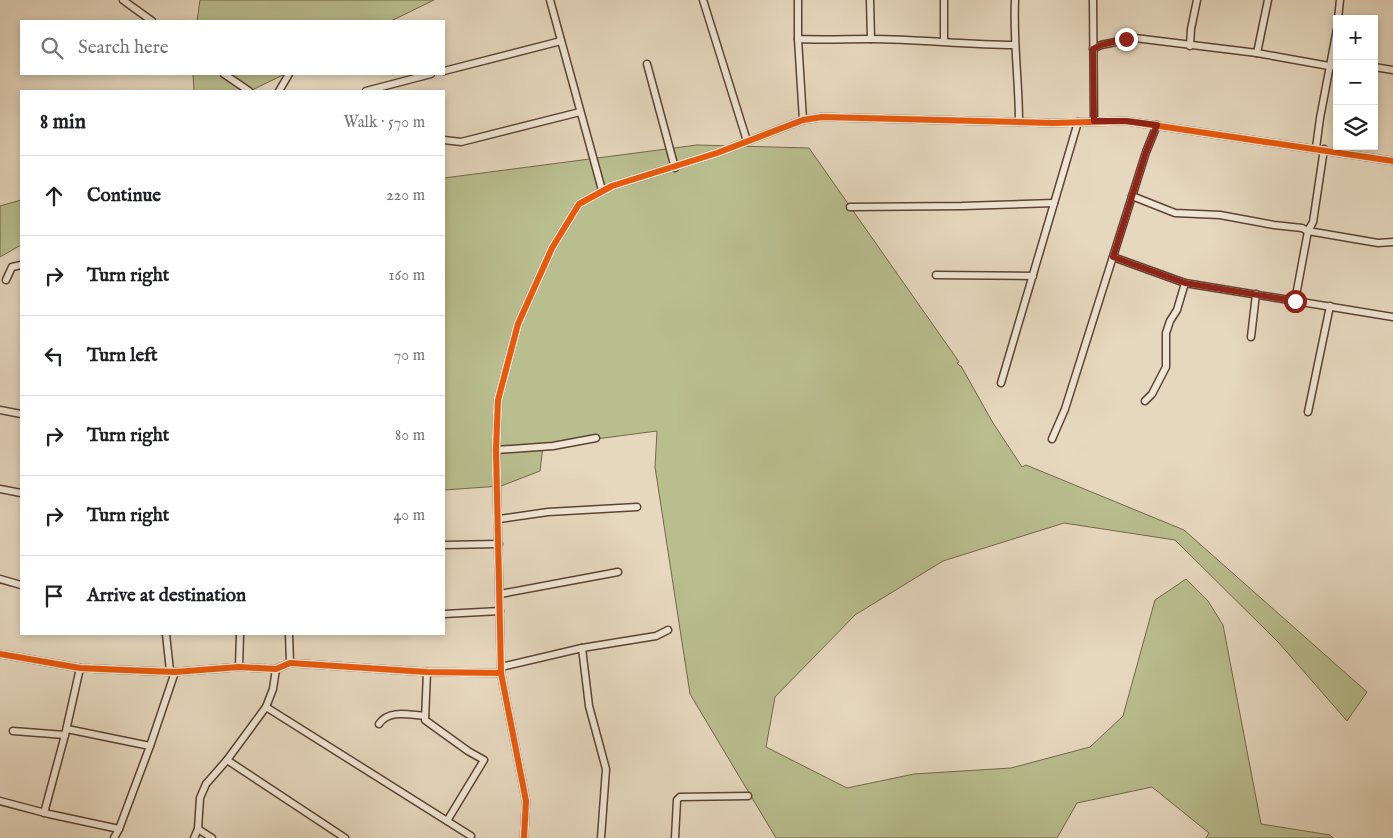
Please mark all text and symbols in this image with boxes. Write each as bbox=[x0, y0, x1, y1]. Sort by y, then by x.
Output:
map controls bbox=[1333, 15, 1378, 150]
button: + bbox=[1333, 15, 1378, 60]
search box bbox=[20, 20, 445, 75]
route end bbox=[1115, 28, 1138, 51]
icon: search bbox=[38, 34, 66, 62]
text: Search here bbox=[78, 36, 169, 60]
button: − bbox=[1333, 60, 1378, 105]
button: layers bbox=[1333, 105, 1378, 150]
text: 8 min bbox=[40, 109, 86, 136]
text: Walk · 570 m bbox=[343, 113, 425, 133]
icon: ahead bbox=[40, 182, 68, 210]
text: Continue bbox=[87, 184, 161, 208]
text: 220 m bbox=[386, 186, 425, 206]
icon: right bbox=[40, 262, 68, 290]
text: Turn right bbox=[87, 264, 169, 288]
text: 160 m bbox=[389, 266, 425, 286]
route start bbox=[1284, 290, 1307, 313]
icon: left bbox=[40, 342, 68, 370]
text: Turn left bbox=[87, 344, 158, 368]
text: 70 m bbox=[394, 346, 425, 366]
icon: right bbox=[40, 422, 68, 450]
text: Turn right bbox=[87, 424, 169, 448]
text: 80 m bbox=[395, 426, 425, 446]
icon: right bbox=[40, 502, 68, 530]
text: Turn right bbox=[87, 504, 169, 528]
text: 40 m bbox=[393, 506, 425, 526]
icon: arrive bbox=[40, 582, 68, 610]
text: Arrive at destination bbox=[87, 584, 246, 608]

